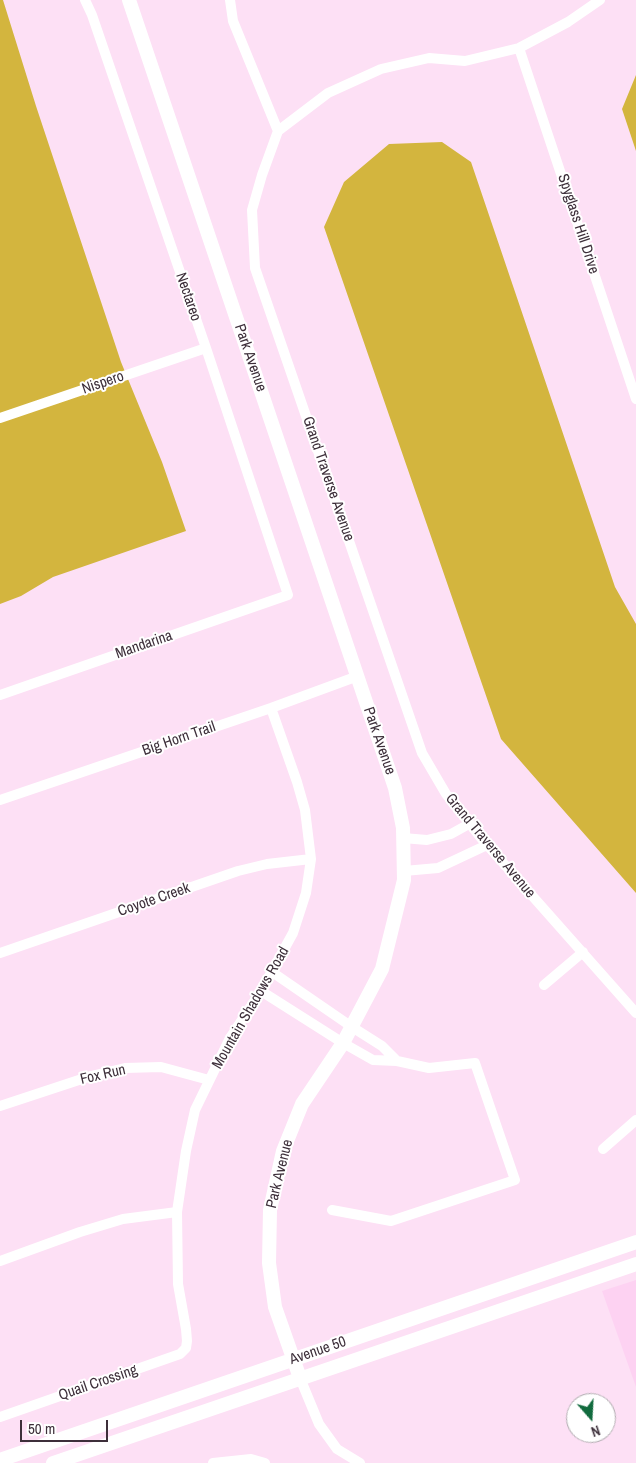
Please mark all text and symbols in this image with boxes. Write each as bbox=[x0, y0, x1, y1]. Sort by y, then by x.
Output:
street label: Spyglass Hill Drive bbox=[553, 172, 603, 276]
street label: Nectareo bbox=[171, 270, 205, 324]
street label: Park Avenue bbox=[230, 322, 270, 394]
street label: Nispero bbox=[80, 367, 126, 399]
street label: Grand Traverse Avenue bbox=[298, 414, 358, 544]
street label: Mandarina bbox=[113, 627, 175, 663]
street label: Park Avenue bbox=[359, 705, 399, 777]
street label: Big Horn Trail bbox=[140, 718, 218, 760]
street label: Grand Traverse Avenue bbox=[441, 790, 539, 902]
street label: Coyote Creek bbox=[116, 879, 192, 921]
street label: Mountain Shadows Road bbox=[209, 944, 293, 1072]
street label: Fox Run bbox=[79, 1061, 127, 1089]
street label: Park Avenue bbox=[263, 1138, 297, 1210]
street label: Avenue 50 bbox=[287, 1333, 349, 1369]
street label: Quail Crossing bbox=[56, 1361, 140, 1405]
north arrow bbox=[566, 1393, 616, 1443]
scale bar bbox=[22, 1410, 110, 1442]
text: 50 m bbox=[28, 1418, 55, 1439]
text: N bbox=[589, 1421, 602, 1441]

